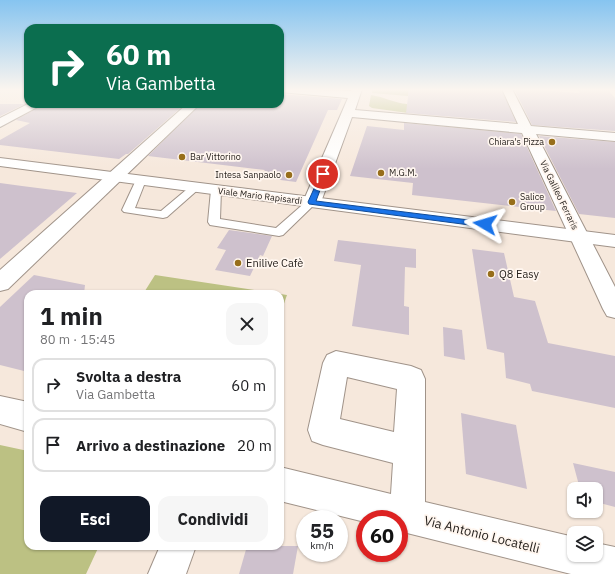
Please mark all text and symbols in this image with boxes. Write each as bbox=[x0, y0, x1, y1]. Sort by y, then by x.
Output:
text: 60 m bbox=[106, 36, 171, 73]
icon: right bbox=[40, 40, 92, 92]
text: Via Gambetta bbox=[106, 72, 216, 95]
place label: Chiara's Pizza bbox=[489, 136, 544, 147]
marker: Chiara's Pizza bbox=[547, 137, 557, 147]
place label: Bar Vittorino bbox=[190, 151, 241, 162]
marker: Bar Vittorino bbox=[177, 152, 187, 162]
pin bbox=[306, 157, 340, 191]
street label: Via Galileo Ferraris bbox=[538, 158, 581, 231]
icon: arrive bbox=[312, 163, 334, 185]
place label: M.G.M. bbox=[389, 167, 417, 178]
marker: M.G.M. bbox=[376, 168, 386, 178]
place label: Intesa Sanpaolo bbox=[215, 169, 281, 180]
marker: Intesa Sanpaolo bbox=[284, 170, 294, 180]
street label: Viale Mario Rapisardi bbox=[217, 185, 303, 206]
place label: Salice Group bbox=[520, 191, 545, 212]
marker: Salice Group bbox=[507, 197, 517, 207]
position arrow bbox=[464, 203, 506, 245]
place label: Enilive Cafè bbox=[246, 256, 303, 270]
marker: Enilive Cafè bbox=[233, 258, 243, 268]
place label: Q8 Easy bbox=[499, 267, 539, 281]
marker: Q8 Easy bbox=[486, 269, 496, 279]
text: 1 min bbox=[40, 300, 103, 332]
button: close bbox=[226, 303, 268, 345]
text: 80 m · 15:45 bbox=[40, 331, 115, 348]
text: Svolta a destra bbox=[76, 367, 181, 386]
icon: right bbox=[42, 374, 64, 396]
text: 60 m bbox=[231, 376, 266, 395]
text: Via Gambetta bbox=[76, 386, 155, 403]
icon: arrive bbox=[42, 434, 64, 456]
text: Arrivo a destinazione bbox=[76, 436, 225, 455]
text: 20 m bbox=[237, 436, 272, 455]
map controls bbox=[567, 482, 603, 562]
button: sound bbox=[567, 482, 603, 518]
button: Esci bbox=[40, 496, 150, 542]
button: Condividi bbox=[158, 496, 268, 542]
speed limit sign: 60 bbox=[356, 510, 408, 562]
street label: Via Antonio Locatelli bbox=[422, 512, 542, 557]
text: 55 bbox=[310, 517, 334, 544]
button: layers bbox=[567, 526, 603, 562]
text: km/h bbox=[310, 539, 334, 552]

